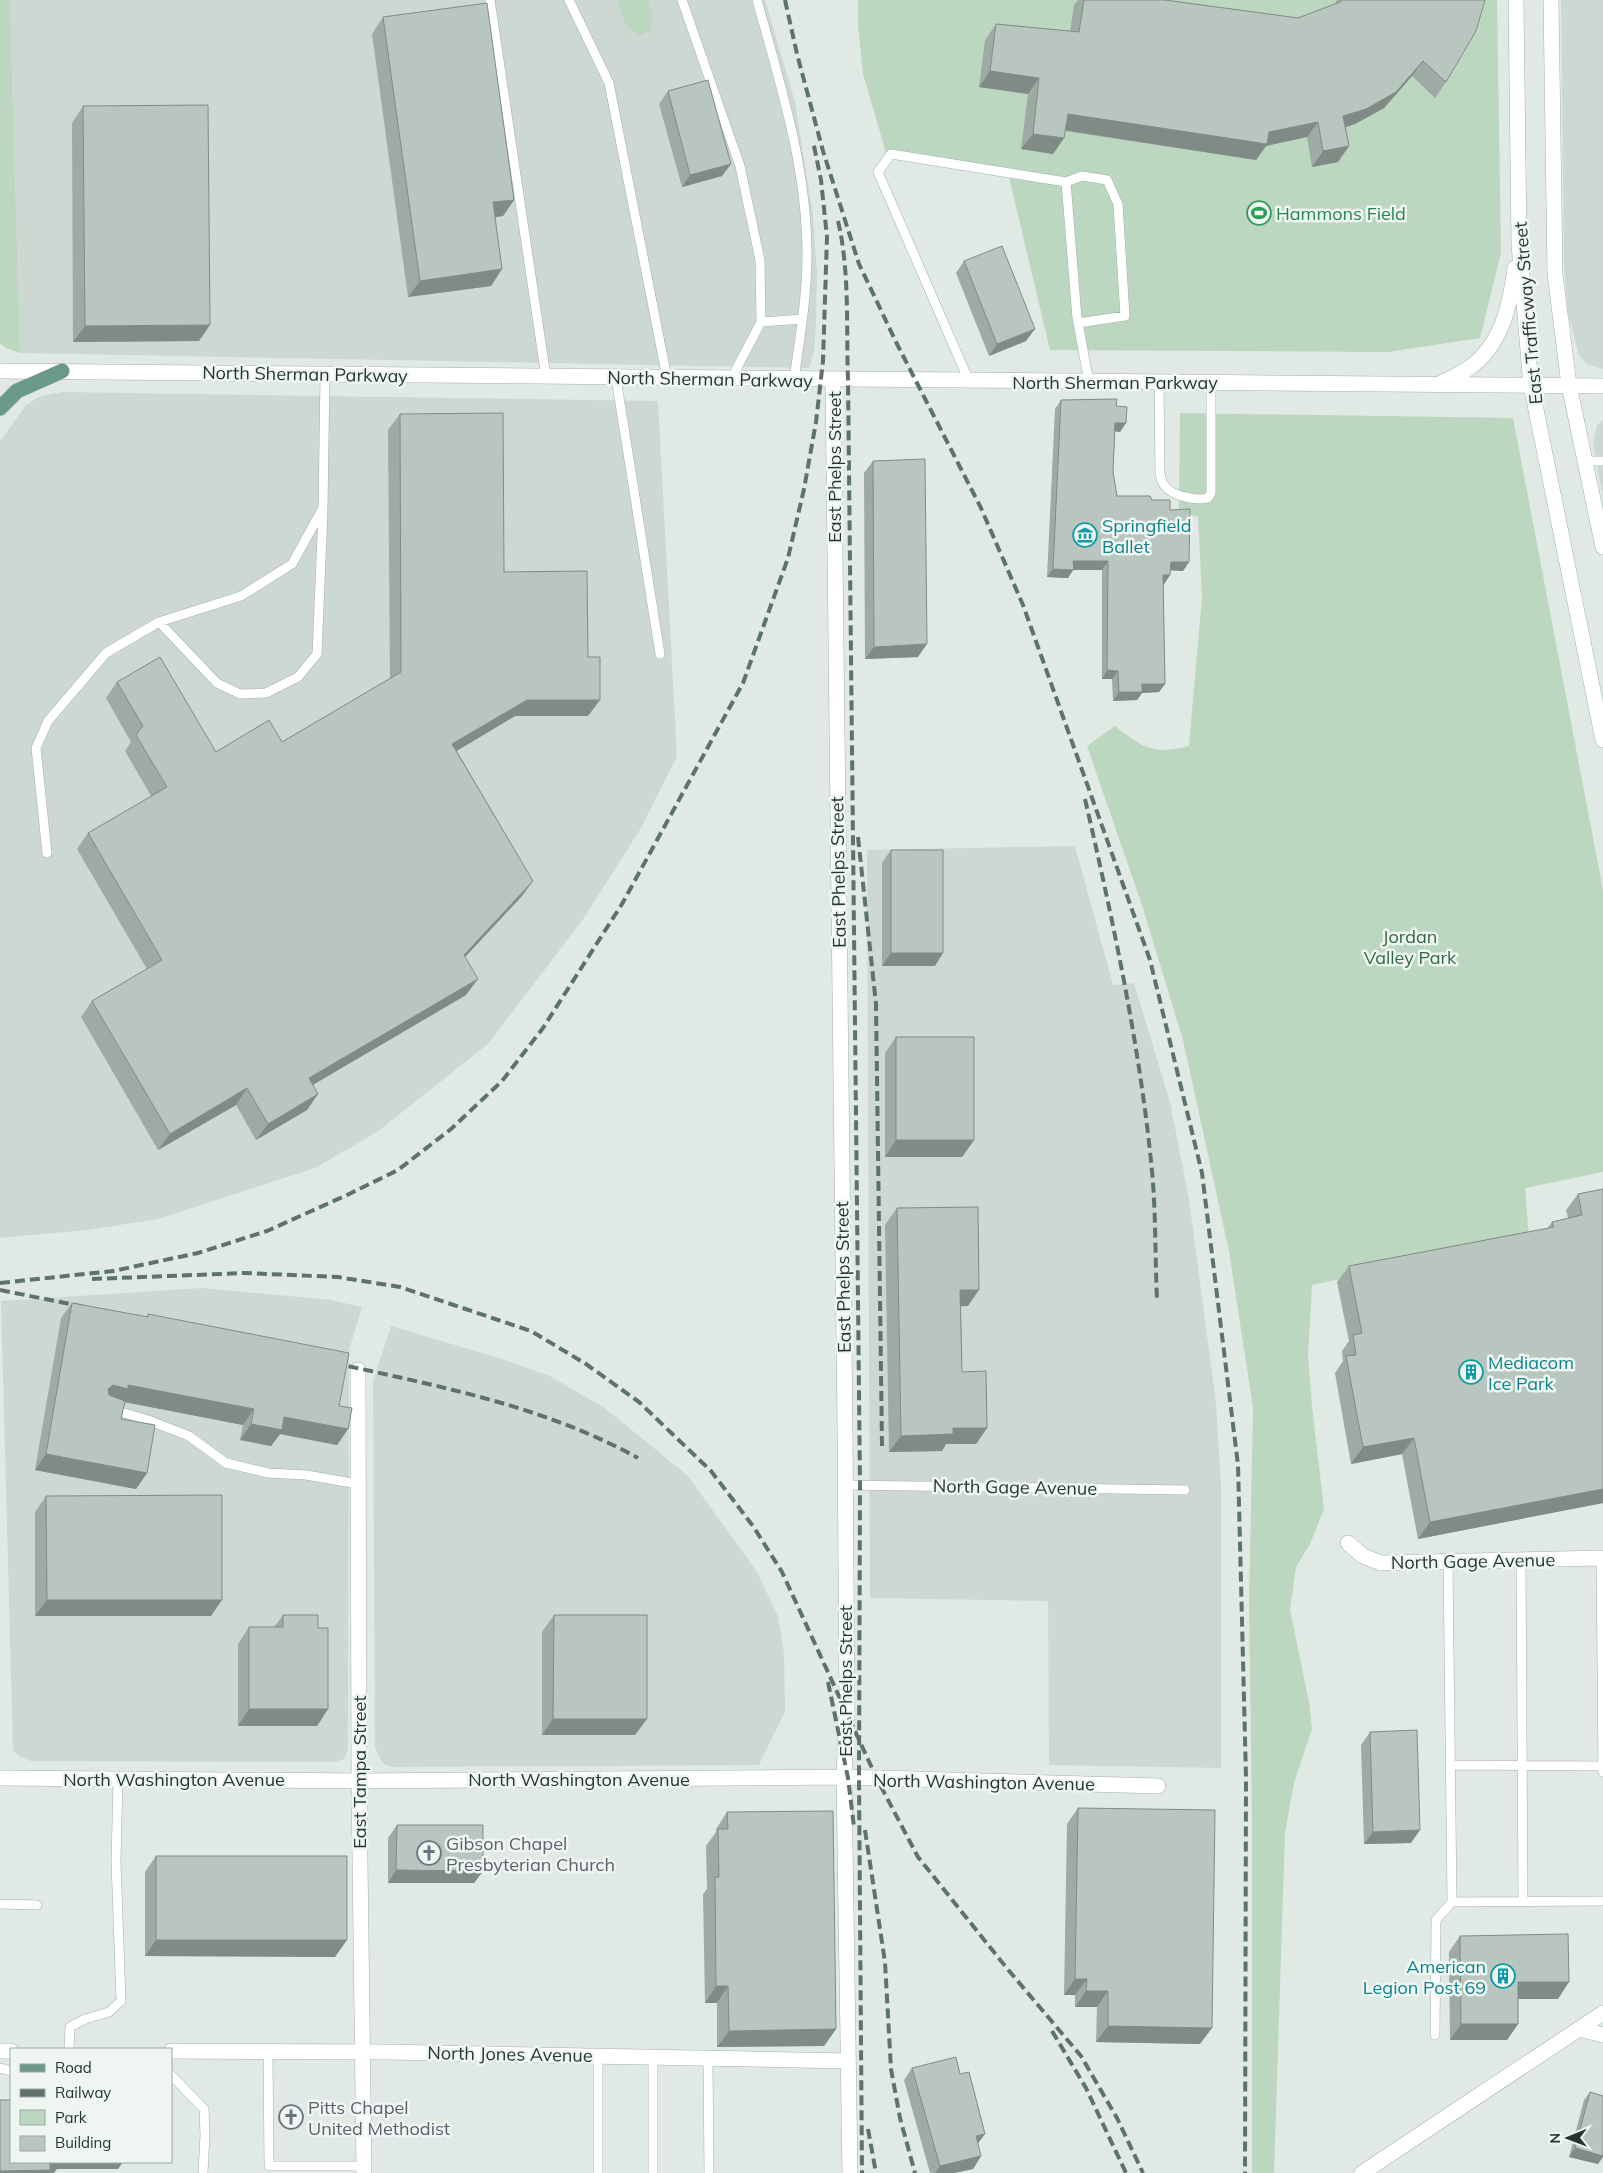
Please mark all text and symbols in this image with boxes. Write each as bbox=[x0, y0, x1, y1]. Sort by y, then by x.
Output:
sports icon: Hammons Field bbox=[1246, 200, 1272, 226]
place label: Hammons Field bbox=[1276, 202, 1406, 225]
street label: East Trafficway Street bbox=[1509, 221, 1547, 405]
street label: North Sherman Parkway bbox=[202, 361, 408, 387]
street label: North Sherman Parkway bbox=[607, 366, 813, 392]
street label: North Sherman Parkway bbox=[1012, 371, 1218, 394]
street label: East Phelps Street bbox=[823, 391, 846, 543]
place label: Springfield Ballet bbox=[1102, 514, 1191, 558]
museum icon: Springfield Ballet bbox=[1072, 522, 1098, 548]
street label: East Phelps Street bbox=[825, 796, 851, 948]
park label: Jordan Valley Park bbox=[1364, 925, 1457, 969]
street label: East Phelps Street bbox=[830, 1201, 856, 1353]
place label: Mediacom Ice Park bbox=[1488, 1351, 1574, 1395]
building icon: Mediacom Ice Park bbox=[1458, 1359, 1484, 1385]
street label: North Gage Avenue bbox=[933, 1474, 1097, 1500]
street label: North Gage Avenue bbox=[1391, 1548, 1555, 1574]
street label: East Phelps Street bbox=[834, 1605, 857, 1757]
street label: East Tampa Street bbox=[348, 1695, 371, 1849]
street label: North Washington Avenue bbox=[63, 1768, 285, 1791]
street label: North Washington Avenue bbox=[468, 1768, 690, 1791]
street label: North Washington Avenue bbox=[873, 1769, 1095, 1795]
place label: Gibson Chapel Presbyterian Church bbox=[446, 1832, 615, 1876]
church icon: Gibson Chapel Presbyterian Church bbox=[416, 1840, 442, 1866]
place label: American Legion Post 69 bbox=[1363, 1955, 1486, 1999]
building icon: American Legion Post 69 bbox=[1490, 1963, 1516, 1989]
street label: North Jones Avenue bbox=[427, 2041, 593, 2067]
legend bbox=[10, 2048, 172, 2163]
text: Road bbox=[55, 2058, 92, 2077]
text: Railway bbox=[55, 2083, 111, 2102]
place label: Pitts Chapel United Methodist bbox=[308, 2096, 450, 2140]
church icon: Pitts Chapel United Methodist bbox=[278, 2104, 304, 2130]
text: Park bbox=[55, 2108, 87, 2127]
north arrow bbox=[1543, 2113, 1593, 2163]
text: Building bbox=[55, 2133, 111, 2152]
text: N bbox=[1546, 2133, 1564, 2144]

